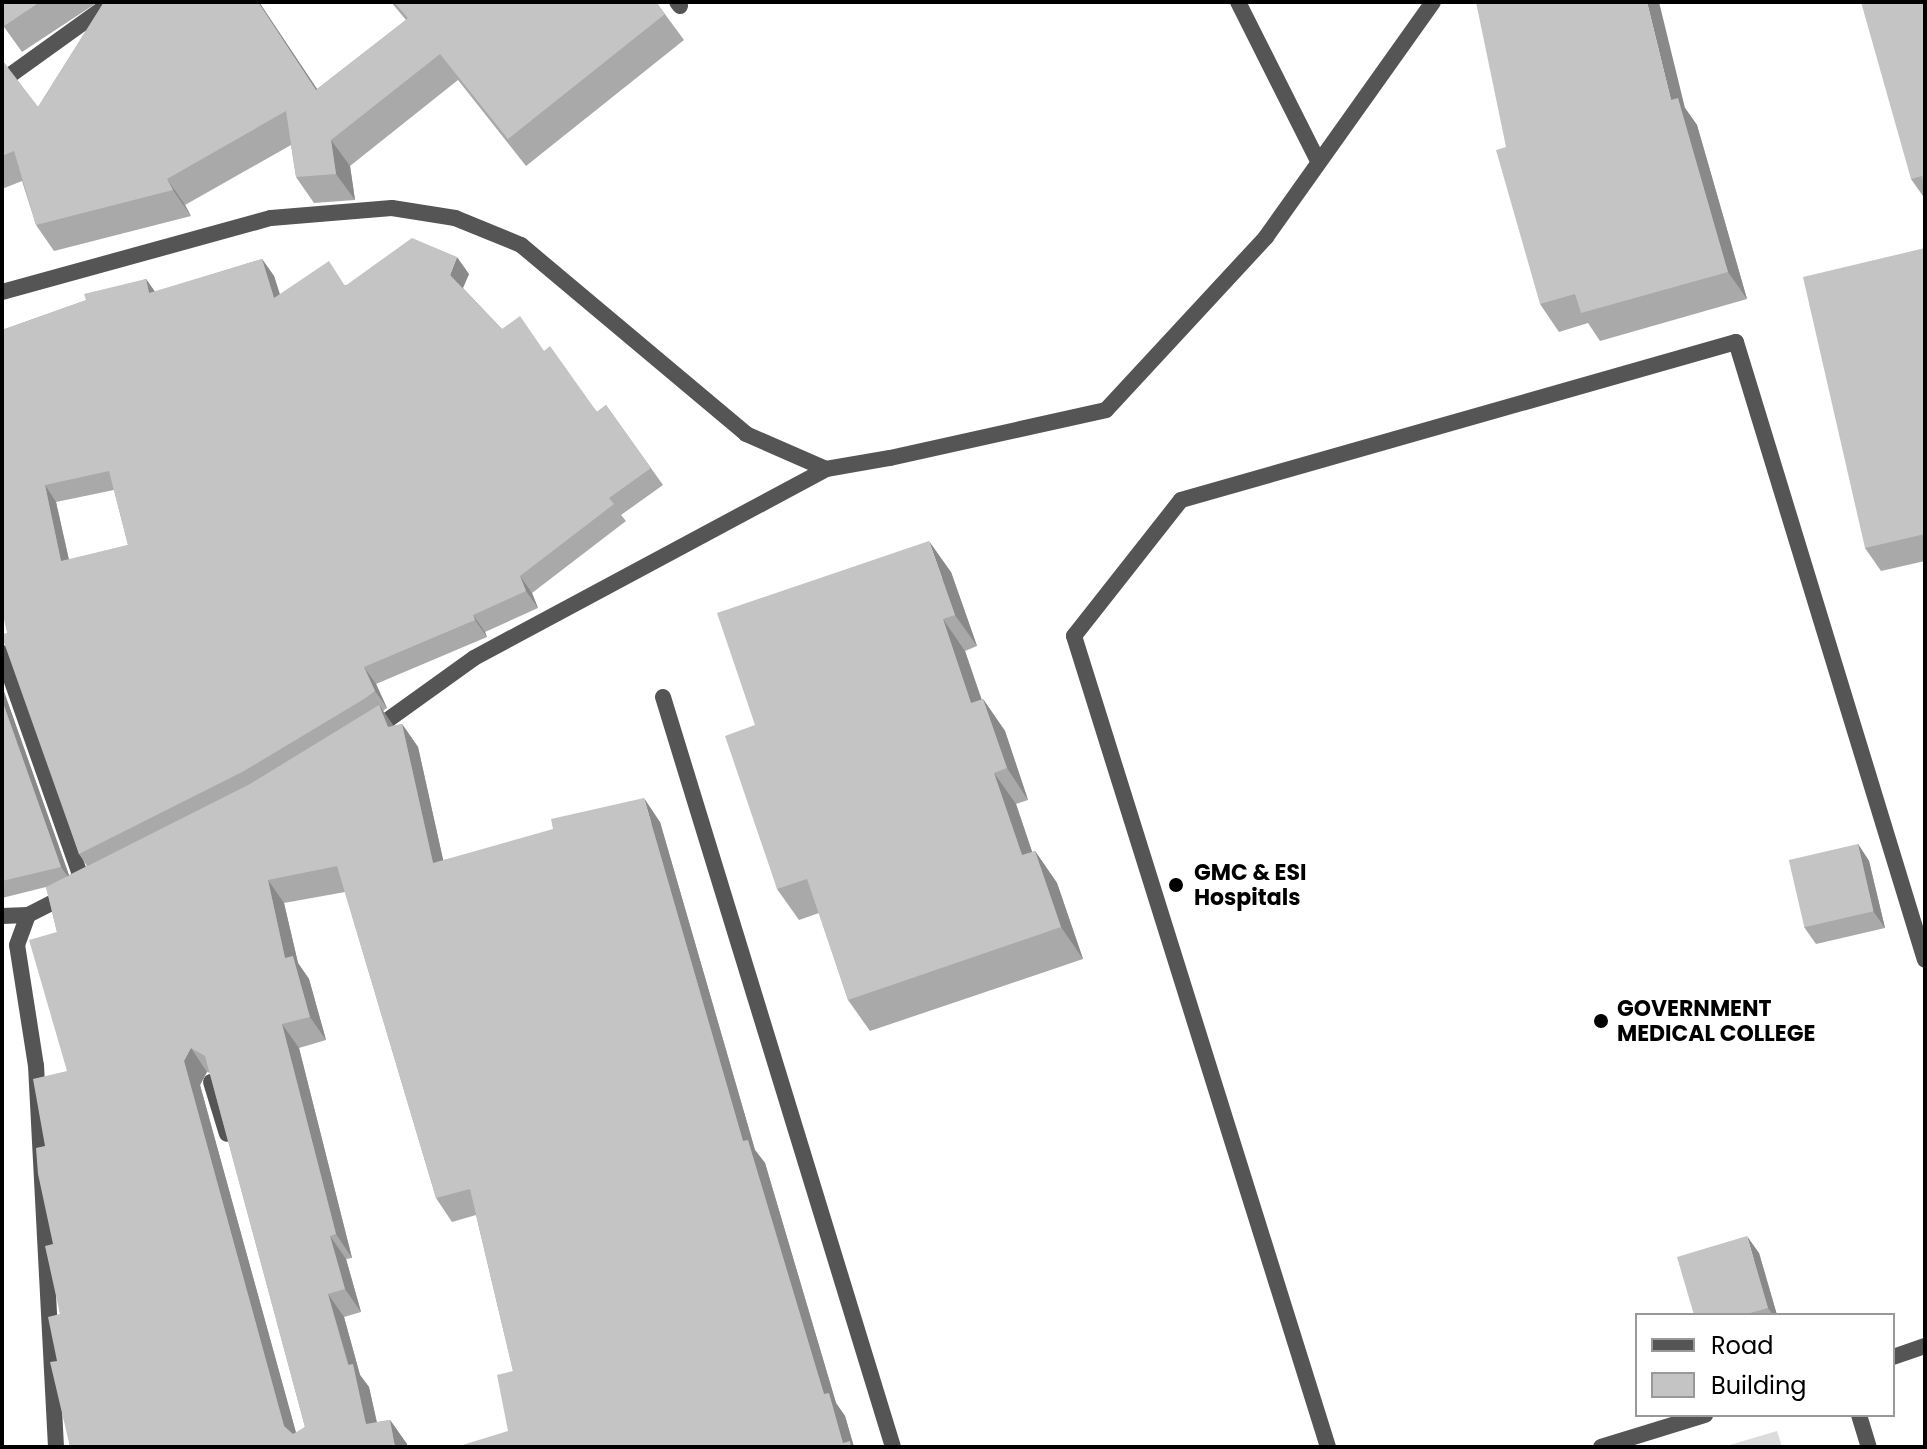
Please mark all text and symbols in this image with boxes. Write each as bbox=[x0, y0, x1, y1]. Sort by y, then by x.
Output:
place label: GMC & ESI Hospitals bbox=[1194, 859, 1307, 910]
marker: GMC & ESI Hospitals bbox=[1165, 874, 1187, 896]
place label: GOVERNMENT MEDICAL COLLEGE bbox=[1617, 995, 1815, 1046]
marker: GOVERNMENT MEDICAL COLLEGE bbox=[1592, 1012, 1610, 1030]
legend bbox=[1635, 1313, 1895, 1417]
text: Road bbox=[1711, 1329, 1773, 1362]
text: Building bbox=[1711, 1369, 1807, 1402]

